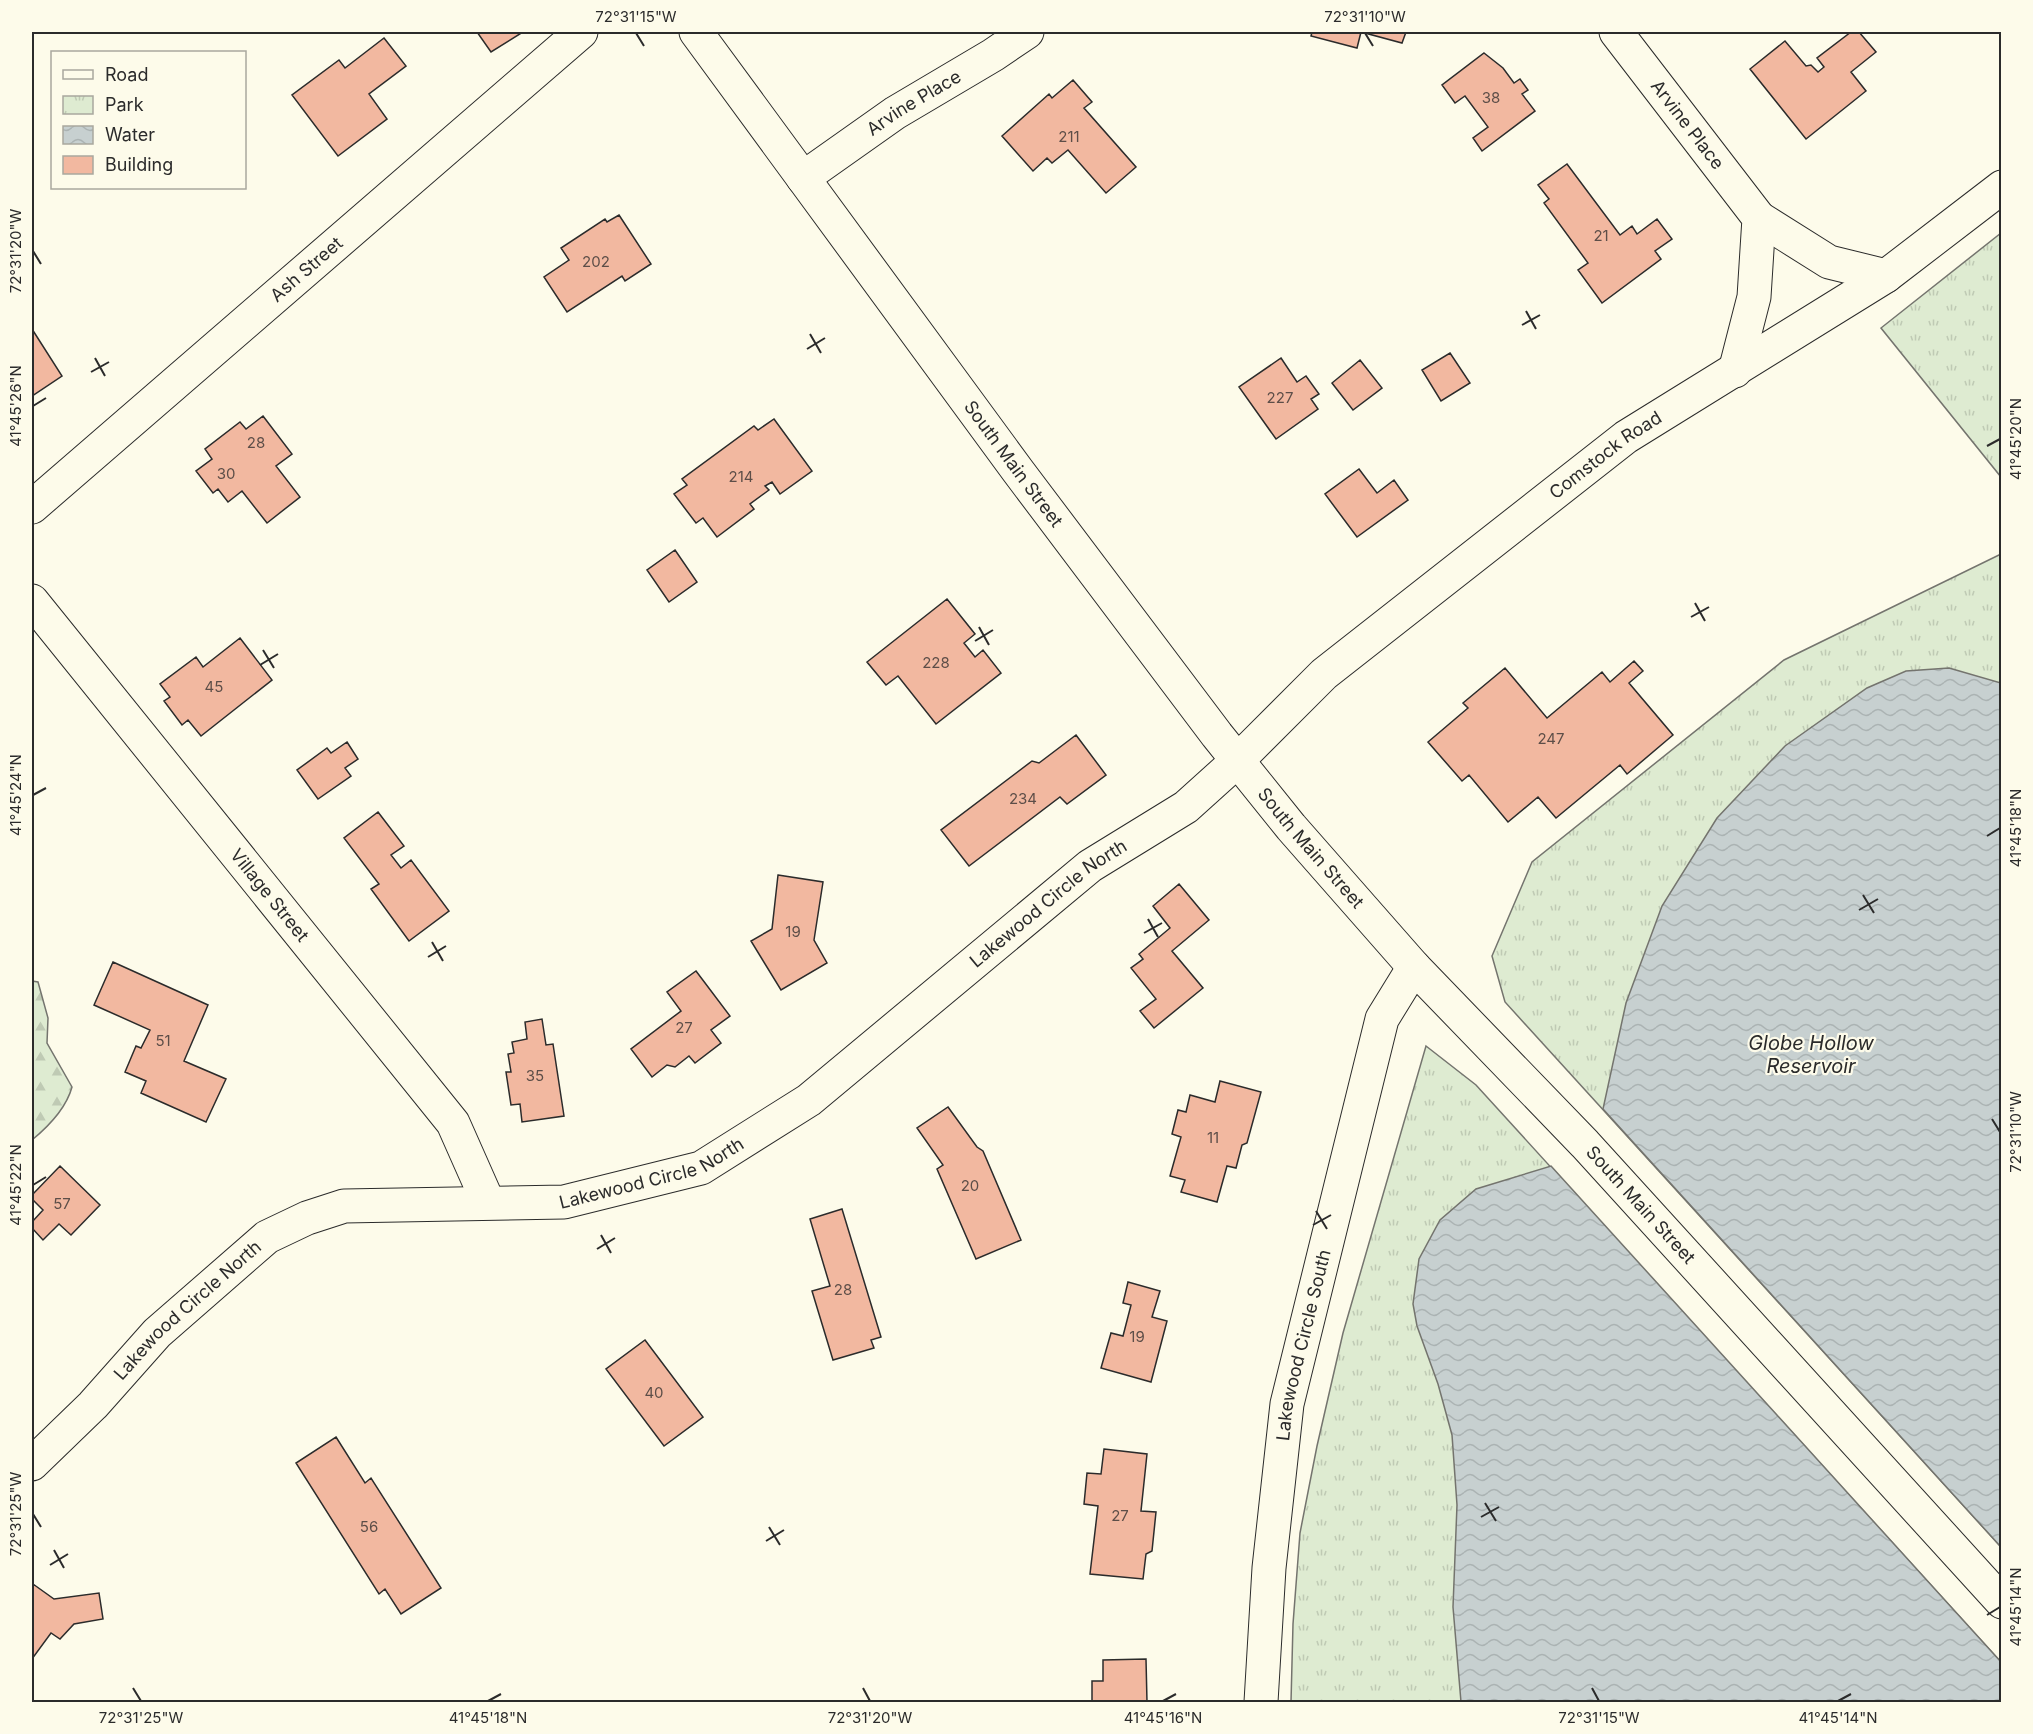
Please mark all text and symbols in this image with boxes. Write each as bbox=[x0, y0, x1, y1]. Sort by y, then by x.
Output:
text: 72°31'15"W bbox=[595, 7, 677, 26]
text: 72°31'10"W bbox=[1324, 7, 1406, 26]
legend bbox=[51, 51, 246, 189]
text: Road bbox=[105, 64, 148, 85]
street label: Arvine Place bbox=[862, 65, 964, 140]
street label: Arvine Place bbox=[1647, 76, 1729, 173]
house number: 38 bbox=[1482, 88, 1500, 107]
text: Park bbox=[105, 94, 144, 115]
text: Water bbox=[105, 124, 155, 145]
house number: 211 bbox=[1058, 127, 1080, 146]
text: Building bbox=[105, 154, 173, 175]
text: 72°31'20"W bbox=[6, 208, 25, 293]
house number: 21 bbox=[1593, 226, 1609, 245]
street label: Ash Street bbox=[266, 232, 347, 306]
house number: 202 bbox=[582, 252, 610, 271]
text: 41°45'26"N bbox=[6, 365, 25, 447]
house number: 227 bbox=[1267, 388, 1293, 407]
street label: South Main Street bbox=[960, 396, 1067, 531]
text: 41°45'20"N bbox=[2006, 398, 2025, 480]
street label: Comstock Road bbox=[1545, 407, 1665, 503]
house number: 28 bbox=[247, 433, 265, 452]
house number: 30 bbox=[217, 464, 235, 483]
house number: 214 bbox=[729, 467, 753, 486]
house number: 228 bbox=[922, 653, 950, 672]
house number: 45 bbox=[205, 677, 223, 696]
house number: 247 bbox=[1537, 729, 1565, 748]
text: 41°45'24"N bbox=[6, 754, 25, 836]
street label: South Main Street bbox=[1254, 783, 1369, 912]
house number: 234 bbox=[1009, 789, 1037, 808]
text: 41°45'18"N bbox=[2006, 789, 2025, 867]
street label: Lakewood Circle North bbox=[965, 835, 1130, 972]
street label: Village Street bbox=[226, 844, 313, 946]
house number: 19 bbox=[785, 922, 801, 941]
house number: 27 bbox=[675, 1018, 693, 1037]
house number: 51 bbox=[155, 1031, 171, 1050]
water label: Globe Hollow Reservoir bbox=[1748, 1031, 1874, 1078]
house number: 35 bbox=[526, 1066, 544, 1085]
text: 72°31'10"W bbox=[2006, 1091, 2025, 1173]
house number: 11 bbox=[1207, 1128, 1219, 1147]
street label: Lakewood Circle North bbox=[557, 1133, 747, 1213]
street label: South Main Street bbox=[1582, 1141, 1700, 1268]
text: 41°45'22"N bbox=[6, 1144, 25, 1226]
house number: 20 bbox=[961, 1176, 979, 1195]
house number: 57 bbox=[53, 1194, 71, 1213]
street label: Lakewood Circle North bbox=[109, 1236, 265, 1384]
street label: Lakewood Circle South bbox=[1272, 1247, 1335, 1442]
house number: 28 bbox=[834, 1280, 852, 1299]
house number: 19 bbox=[1129, 1327, 1145, 1346]
house number: 40 bbox=[644, 1383, 664, 1402]
text: 72°31'25"W bbox=[6, 1472, 25, 1556]
house number: 27 bbox=[1111, 1506, 1129, 1525]
house number: 56 bbox=[360, 1517, 378, 1536]
text: 41°45'14"N bbox=[2006, 1567, 2025, 1647]
text: 72°31'25"W bbox=[99, 1708, 183, 1727]
text: 41°45'18"N bbox=[449, 1708, 527, 1727]
text: 72°31'20"W bbox=[828, 1708, 913, 1727]
text: 41°45'16"N bbox=[1124, 1708, 1202, 1727]
text: 72°31'15"W bbox=[1558, 1708, 1640, 1727]
text: 41°45'14"N bbox=[1798, 1708, 1878, 1727]

